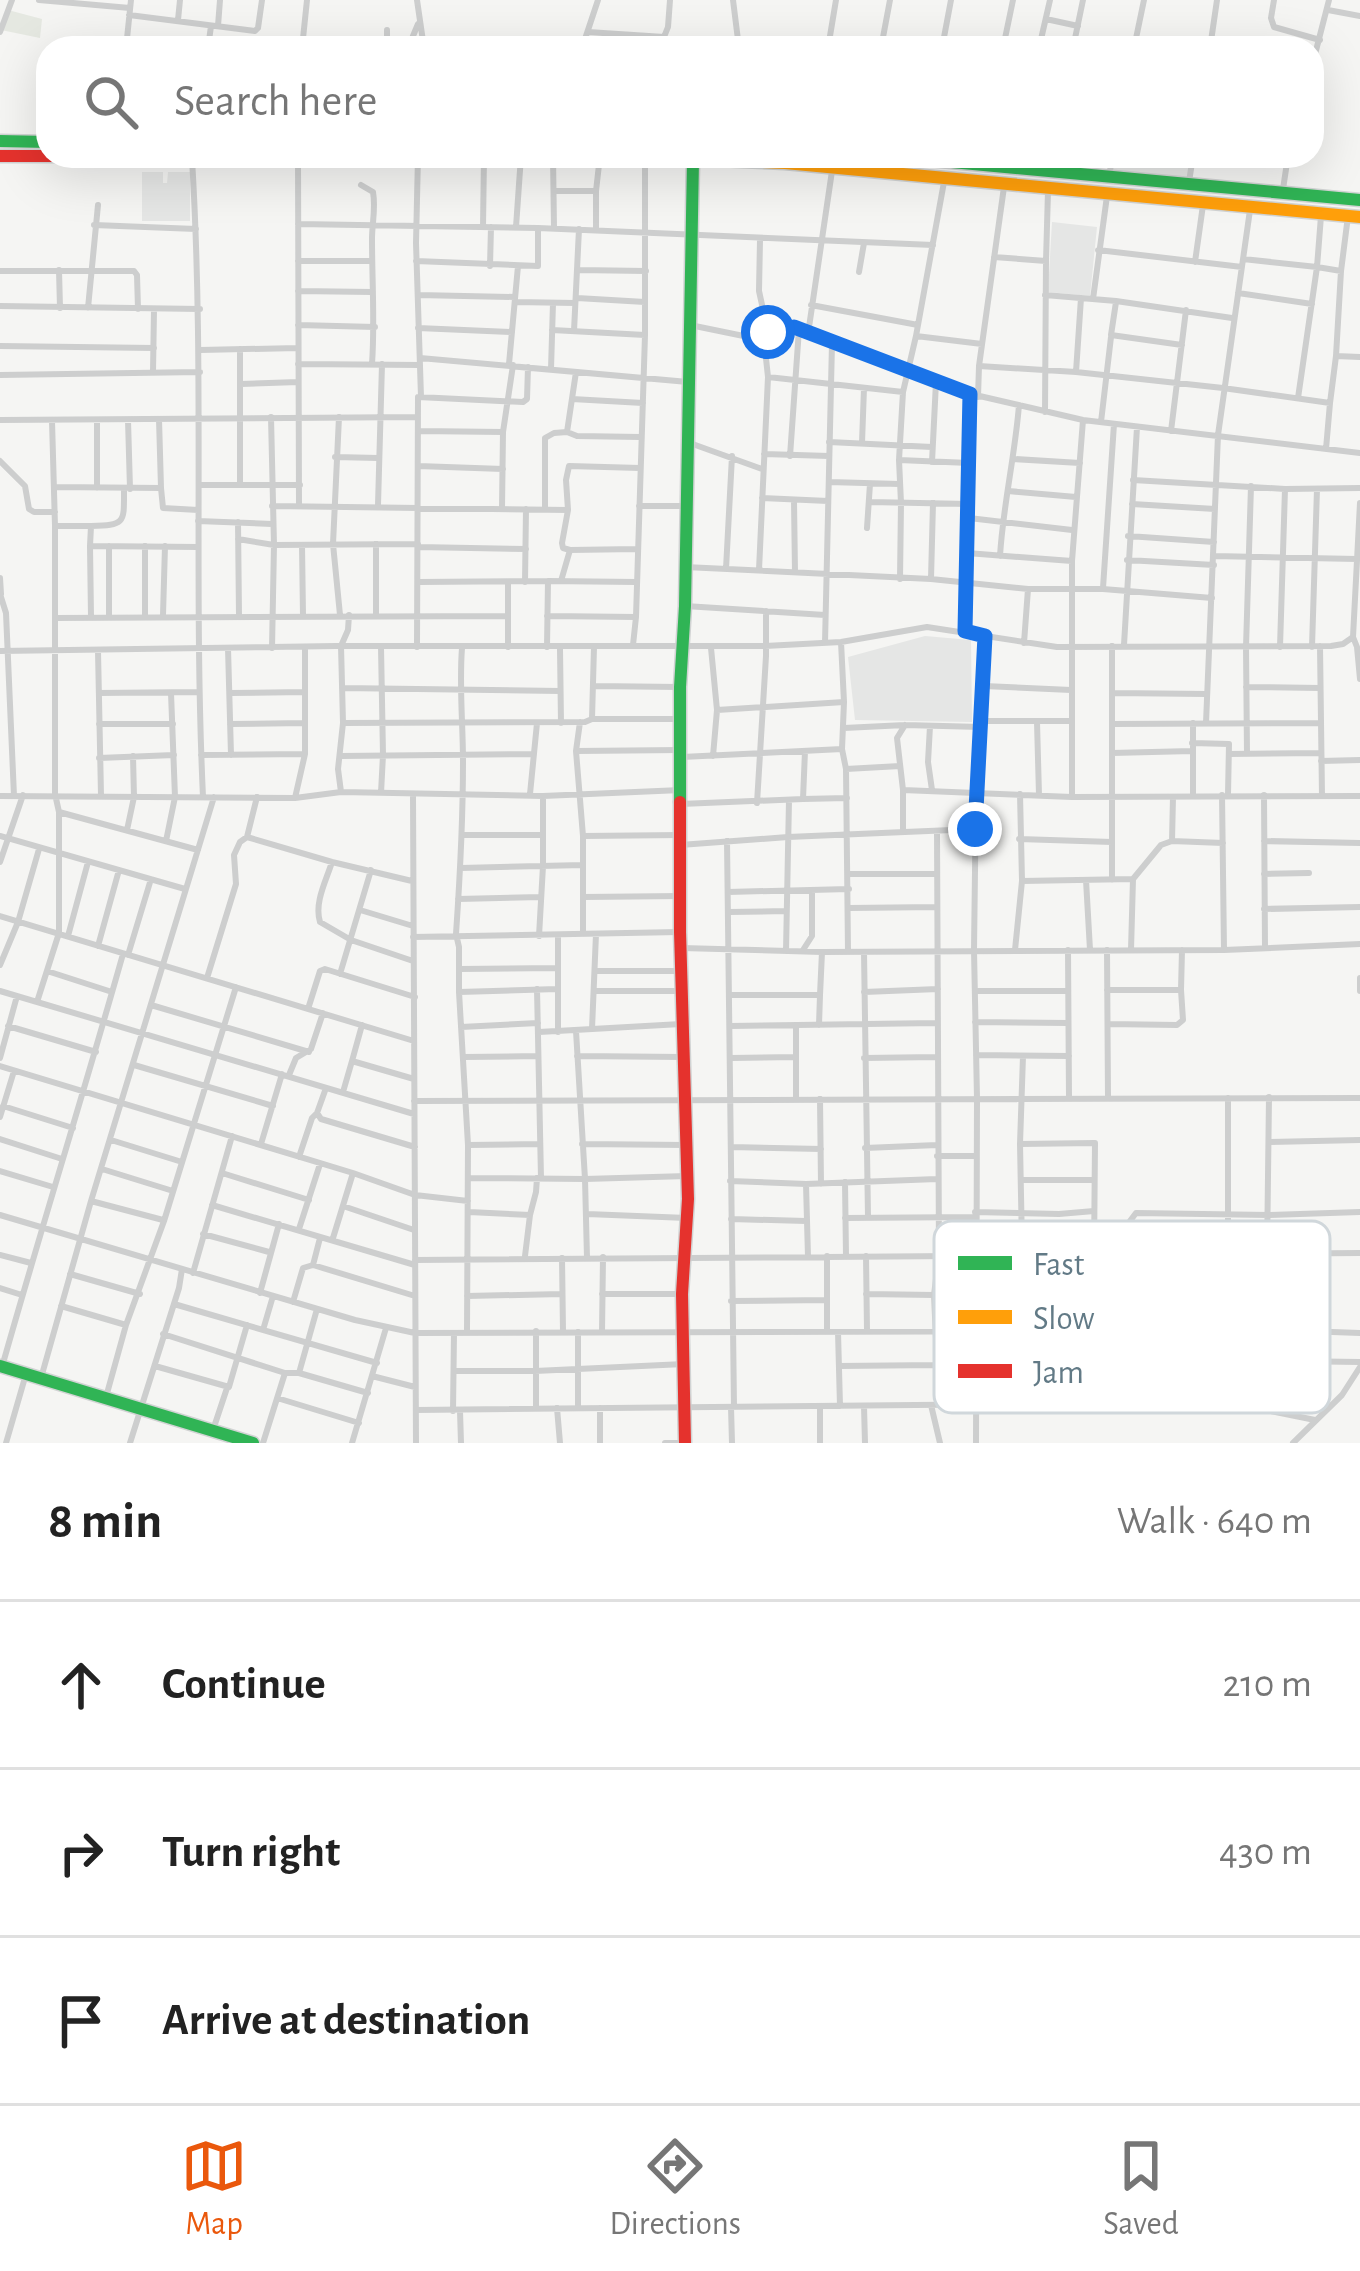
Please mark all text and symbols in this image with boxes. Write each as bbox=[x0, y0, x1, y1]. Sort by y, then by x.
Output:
search box bbox=[36, 36, 1324, 168]
icon: search bbox=[78, 69, 144, 135]
text: Search here bbox=[174, 79, 377, 124]
route start bbox=[741, 305, 795, 359]
route end bbox=[948, 802, 1002, 856]
legend bbox=[934, 1221, 1330, 1413]
text: Fast bbox=[1033, 1249, 1085, 1282]
text: Slow bbox=[1033, 1303, 1094, 1336]
text: Jam bbox=[1033, 1357, 1084, 1390]
text: 8 min bbox=[48, 1496, 162, 1547]
text: Walk · 640 m bbox=[1117, 1502, 1312, 1541]
icon: ahead bbox=[48, 1652, 114, 1718]
text: Continue bbox=[162, 1662, 326, 1707]
text: 210 m bbox=[1223, 1665, 1312, 1704]
icon: right bbox=[48, 1820, 114, 1886]
text: Turn right bbox=[162, 1830, 340, 1875]
text: 430 m bbox=[1219, 1833, 1312, 1872]
icon: arrive bbox=[48, 1988, 114, 2054]
text: Arrive at destination bbox=[162, 1998, 530, 2043]
tab: Map bbox=[181, 2133, 247, 2245]
tab: Directions bbox=[609, 2133, 741, 2245]
tab: Saved bbox=[1103, 2133, 1179, 2245]

